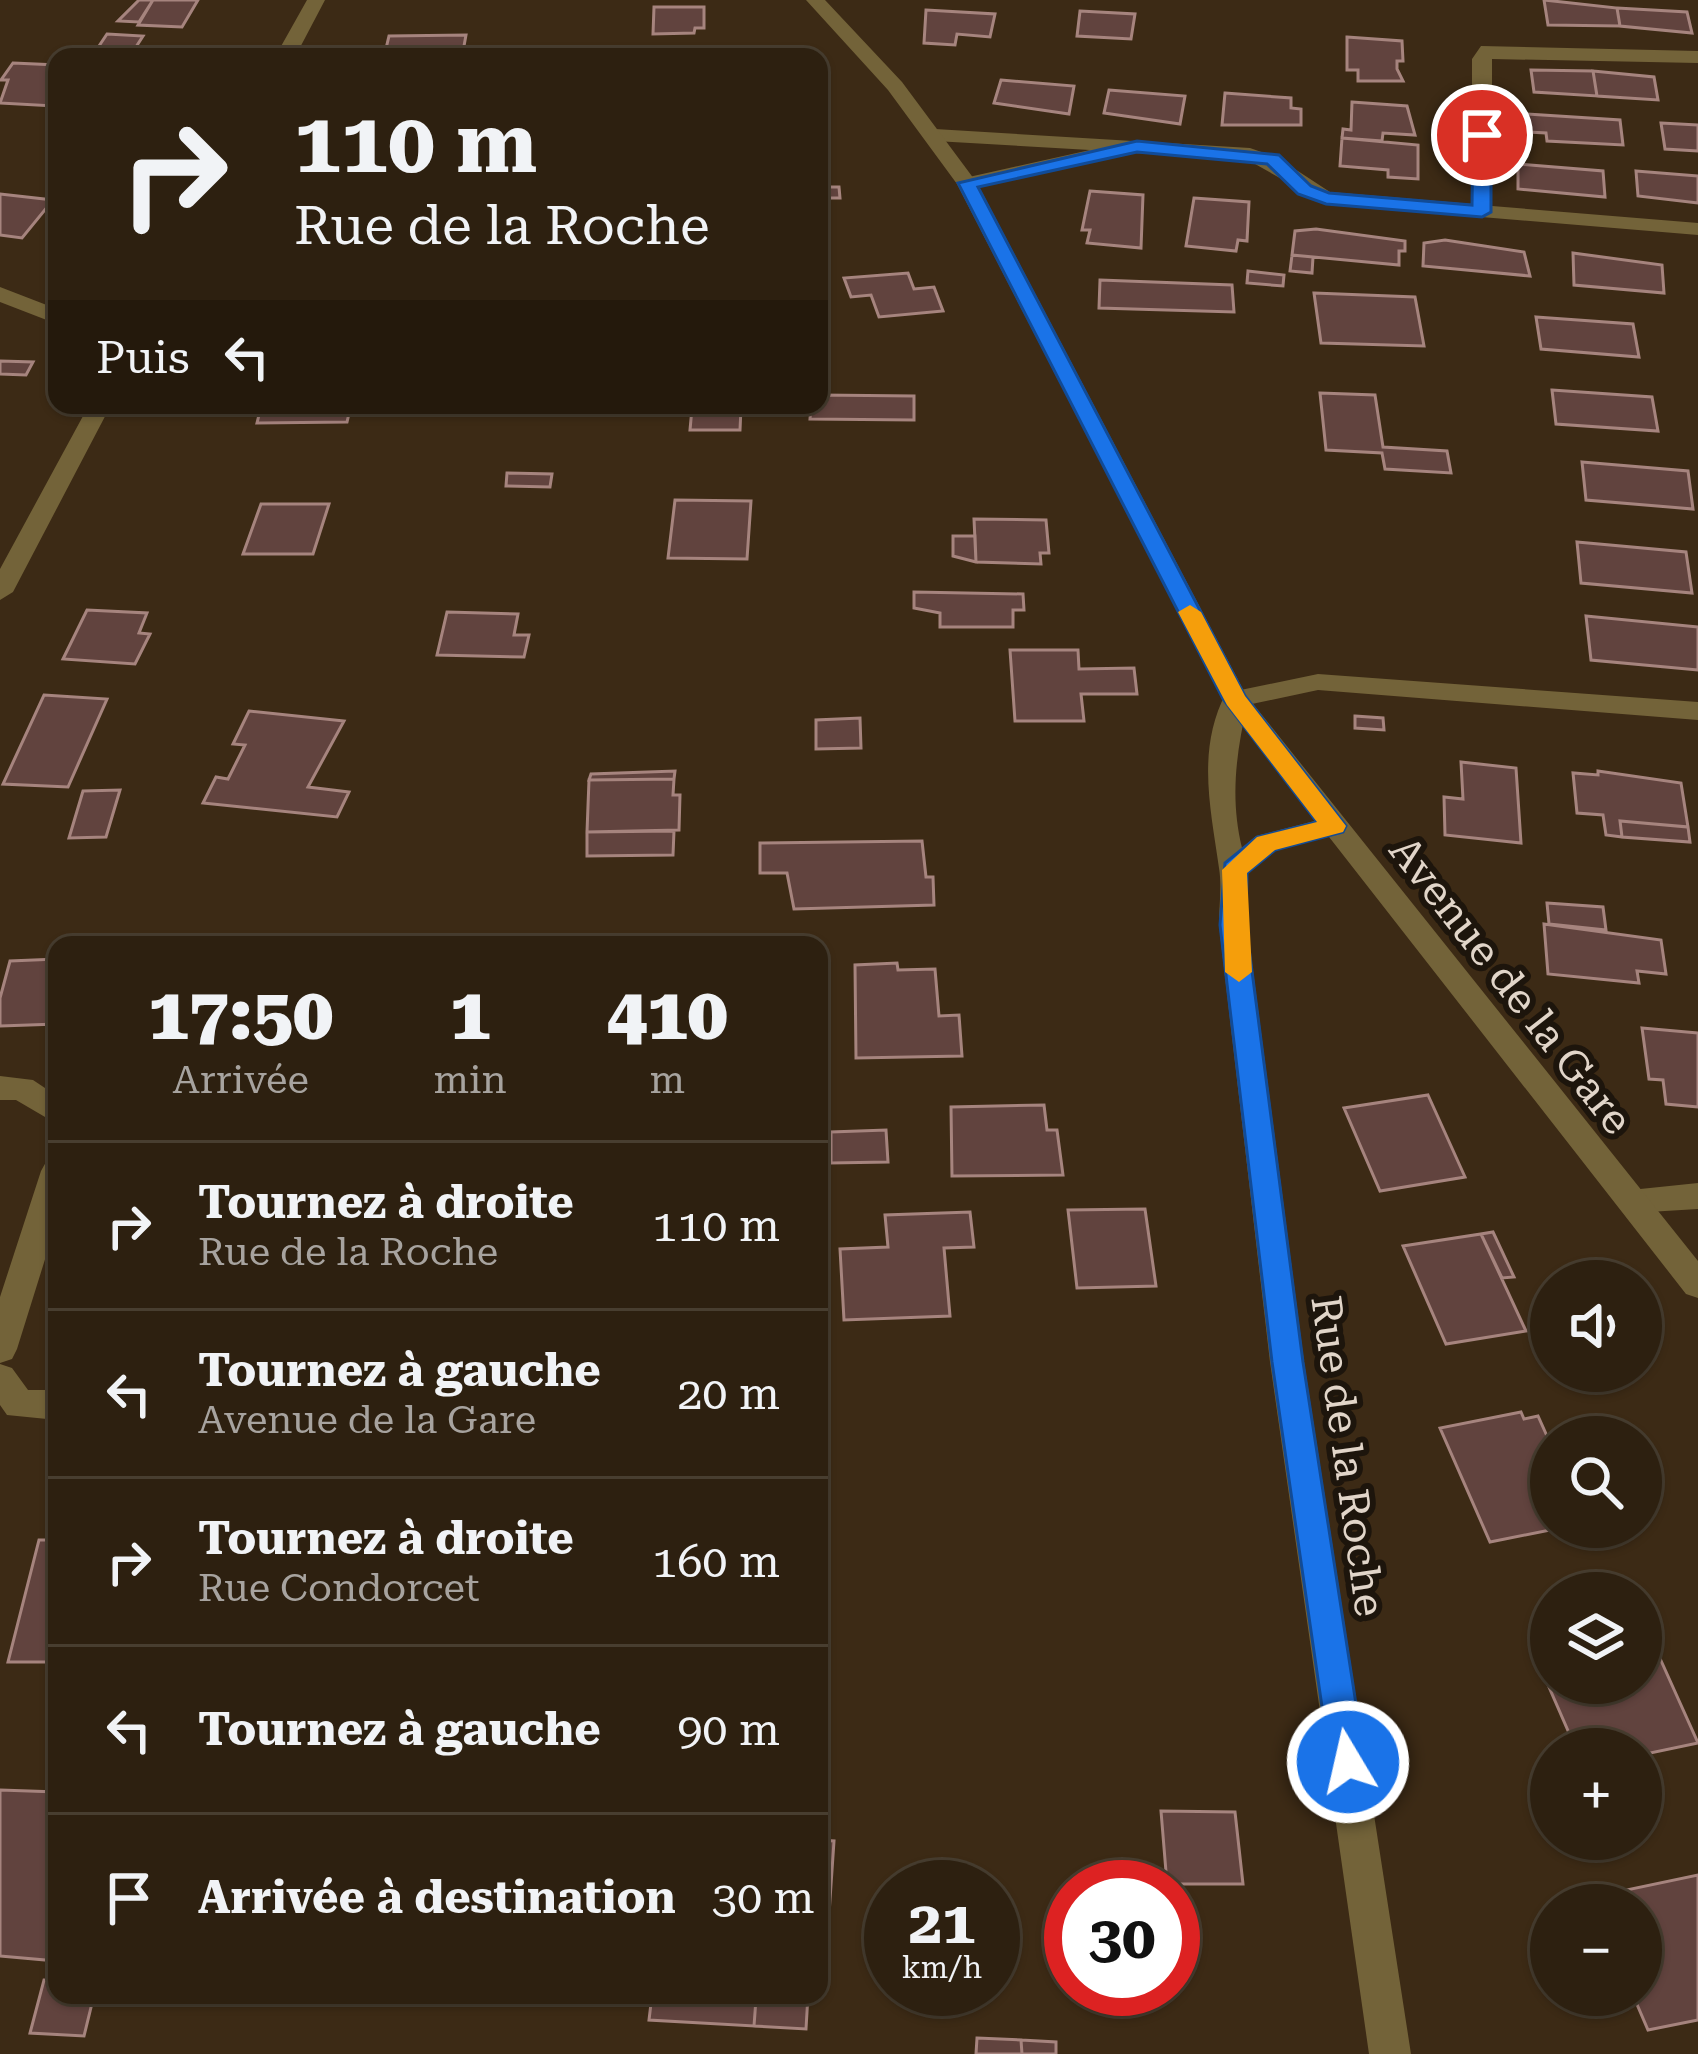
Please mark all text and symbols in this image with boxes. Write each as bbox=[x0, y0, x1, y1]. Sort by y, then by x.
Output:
pin bbox=[1431, 84, 1533, 186]
text: 110 m bbox=[294, 94, 537, 192]
icon: right bbox=[96, 96, 252, 252]
icon: arrive bbox=[1449, 102, 1515, 168]
text: Rue de la Roche bbox=[294, 194, 710, 257]
icon: left bbox=[214, 324, 280, 390]
text: Puis bbox=[96, 331, 190, 384]
street label: Avenue de la Gare bbox=[1380, 826, 1642, 1144]
text: 17:50 bbox=[148, 972, 333, 1057]
text: 1 bbox=[450, 972, 490, 1057]
text: 410 bbox=[607, 972, 728, 1057]
text: Arrivée bbox=[172, 1057, 309, 1103]
text: min bbox=[434, 1057, 507, 1103]
text: m bbox=[650, 1057, 685, 1103]
text: Tournez à droite bbox=[198, 1176, 574, 1229]
icon: right bbox=[96, 1193, 162, 1259]
text: 110 m bbox=[652, 1199, 780, 1252]
text: Rue de la Roche bbox=[198, 1229, 498, 1275]
map controls bbox=[1530, 1260, 1662, 2016]
button: sound bbox=[1530, 1260, 1662, 1392]
street label: Rue de la Roche bbox=[1301, 1293, 1395, 1619]
text: Tournez à gauche bbox=[198, 1344, 601, 1397]
icon: left bbox=[96, 1361, 162, 1427]
text: 20 m bbox=[677, 1367, 780, 1420]
text: Avenue de la Gare bbox=[198, 1397, 536, 1443]
button: search bbox=[1530, 1416, 1662, 1548]
text: Tournez à droite bbox=[198, 1512, 574, 1565]
icon: right bbox=[96, 1529, 162, 1595]
text: 160 m bbox=[652, 1535, 780, 1588]
text: Rue Condorcet bbox=[198, 1565, 480, 1611]
button: layers bbox=[1530, 1572, 1662, 1704]
icon: left bbox=[96, 1697, 162, 1763]
position arrow bbox=[1285, 1699, 1411, 1825]
text: Tournez à gauche bbox=[198, 1703, 601, 1756]
text: 90 m bbox=[677, 1703, 780, 1756]
button: + bbox=[1530, 1728, 1662, 1860]
speed limit sign: 30 bbox=[1044, 1860, 1200, 2016]
icon: arrive bbox=[96, 1865, 162, 1931]
text: Arrivée à destination bbox=[198, 1871, 676, 1924]
text: 30 m bbox=[712, 1871, 815, 1924]
button: − bbox=[1530, 1884, 1662, 2016]
text: 21 bbox=[908, 1887, 976, 1958]
text: km/h bbox=[902, 1950, 982, 1985]

